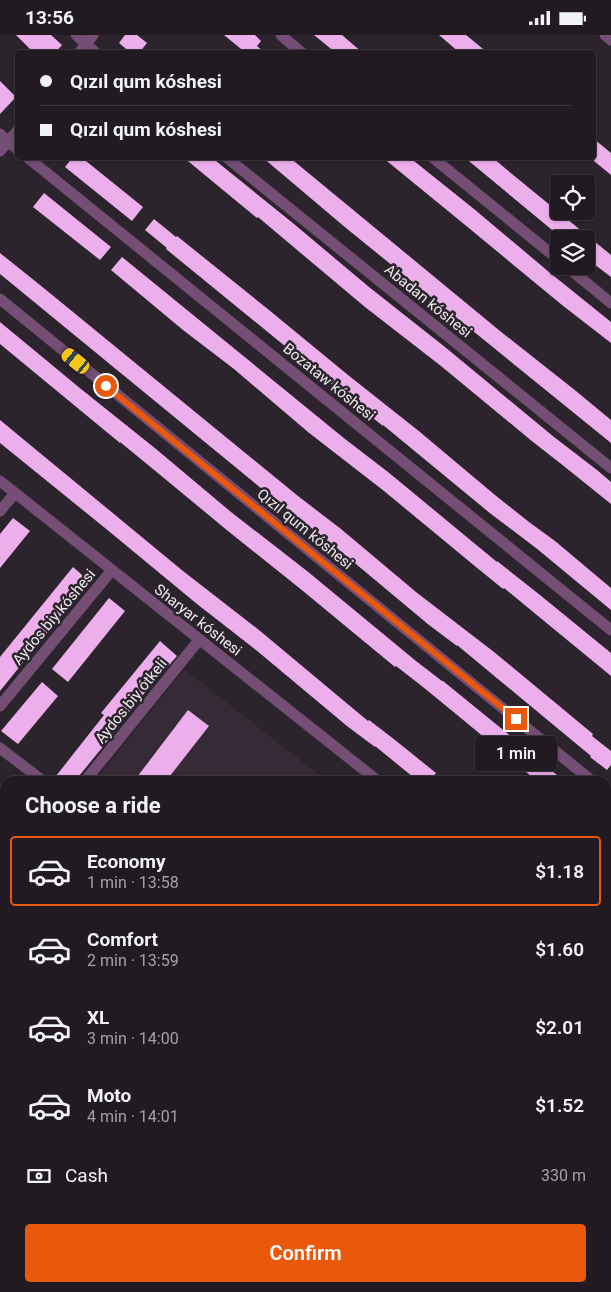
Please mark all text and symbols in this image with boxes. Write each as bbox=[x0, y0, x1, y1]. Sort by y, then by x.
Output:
text: 13:56 bbox=[25, 6, 74, 29]
text: Qızıl qum kóshesi bbox=[70, 70, 222, 93]
text: Qızıl qum kóshesi bbox=[70, 118, 222, 141]
map controls bbox=[550, 175, 595, 275]
button: locate bbox=[550, 175, 595, 220]
button: layers bbox=[550, 230, 595, 275]
street label: Abadan kóshesi bbox=[381, 260, 475, 342]
street label: Bozataw kóshesi bbox=[279, 339, 379, 425]
car bbox=[59, 346, 92, 376]
route start bbox=[95, 375, 117, 397]
street label: Qızıl qum kóshesi bbox=[254, 485, 356, 573]
street label: Aydos biy kóshesi bbox=[9, 566, 99, 668]
street label: Sharyar kóshesi bbox=[151, 580, 245, 660]
street label: Aydos biy ótkeli bbox=[91, 655, 171, 747]
route end bbox=[505, 708, 527, 730]
callout: 1 min bbox=[475, 737, 557, 771]
text: 1 min bbox=[496, 744, 536, 763]
text: Choose a ride bbox=[25, 793, 161, 818]
icon: car bbox=[27, 849, 72, 894]
text: Economy bbox=[87, 850, 166, 873]
text: $1.18 bbox=[535, 860, 584, 883]
text: 1 min · 13:58 bbox=[87, 873, 179, 892]
icon: car bbox=[27, 927, 72, 972]
text: Comfort bbox=[87, 928, 158, 951]
text: $1.60 bbox=[535, 938, 584, 961]
text: 2 min · 13:59 bbox=[87, 951, 179, 970]
icon: car bbox=[27, 1005, 72, 1050]
text: XL bbox=[87, 1006, 109, 1029]
text: $2.01 bbox=[535, 1016, 584, 1039]
text: 3 min · 14:00 bbox=[87, 1029, 179, 1048]
icon: car bbox=[27, 1083, 72, 1128]
text: Moto bbox=[87, 1084, 131, 1107]
text: $1.52 bbox=[535, 1094, 584, 1117]
text: 4 min · 14:01 bbox=[87, 1107, 179, 1126]
icon: cash bbox=[25, 1162, 53, 1190]
text: Cash bbox=[65, 1164, 108, 1187]
text: 330 m bbox=[541, 1166, 586, 1185]
button: Confirm bbox=[25, 1224, 586, 1282]

